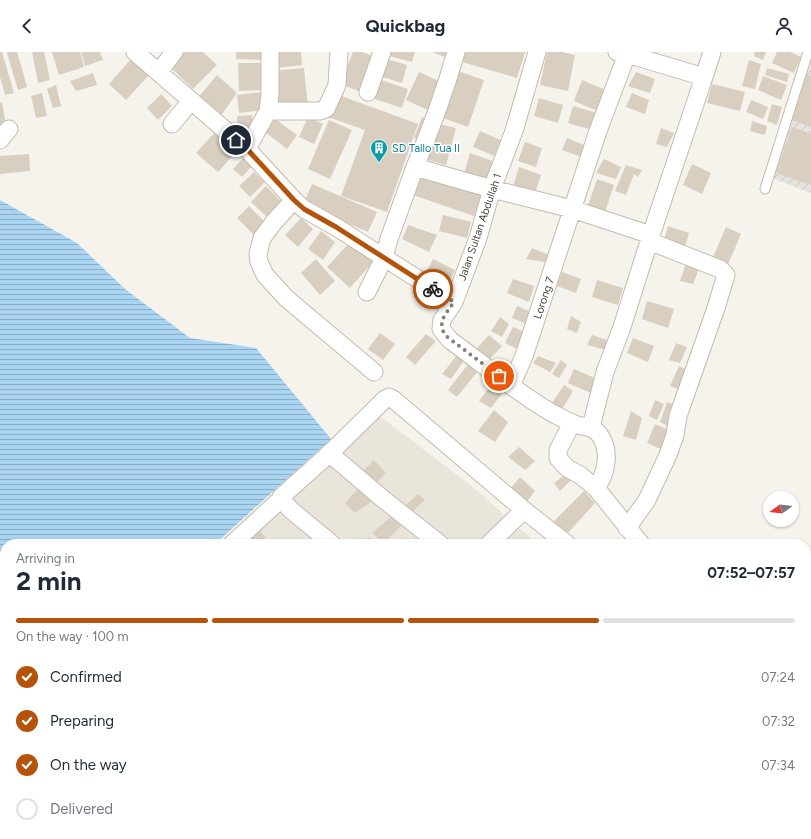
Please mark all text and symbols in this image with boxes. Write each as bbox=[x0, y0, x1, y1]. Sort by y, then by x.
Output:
icon: back bbox=[16, 15, 38, 37]
text: Quickbag bbox=[366, 15, 445, 37]
icon: person bbox=[773, 15, 795, 37]
pin bbox=[219, 123, 253, 157]
icon: home bbox=[225, 129, 247, 151]
building icon: SD Tallo Tua II bbox=[369, 138, 389, 163]
place label: SD Tallo Tua II bbox=[392, 142, 460, 155]
street label: Jalan Sultan Abdullah 1 bbox=[456, 172, 504, 282]
courier bbox=[413, 269, 453, 309]
street label: Lorong 7 bbox=[531, 275, 557, 321]
icon: bike bbox=[422, 278, 444, 300]
pin bbox=[482, 359, 516, 393]
icon: bag bbox=[488, 365, 510, 387]
north arrow bbox=[763, 491, 799, 527]
map controls bbox=[763, 491, 799, 527]
text: Arriving in bbox=[16, 551, 75, 566]
text: 07:52–07:57 bbox=[707, 564, 795, 582]
text: 2 min bbox=[16, 565, 82, 597]
text: On the way · 100 m bbox=[16, 629, 128, 644]
icon: check bbox=[16, 666, 38, 688]
text: Confirmed bbox=[50, 668, 122, 686]
text: 07:24 bbox=[761, 670, 795, 685]
icon: check bbox=[16, 710, 38, 732]
text: Preparing bbox=[50, 712, 114, 730]
text: 07:32 bbox=[762, 714, 795, 729]
icon: check bbox=[16, 754, 38, 776]
text: On the way bbox=[50, 756, 127, 774]
text: 07:34 bbox=[761, 758, 795, 773]
text: Delivered bbox=[50, 800, 113, 818]

